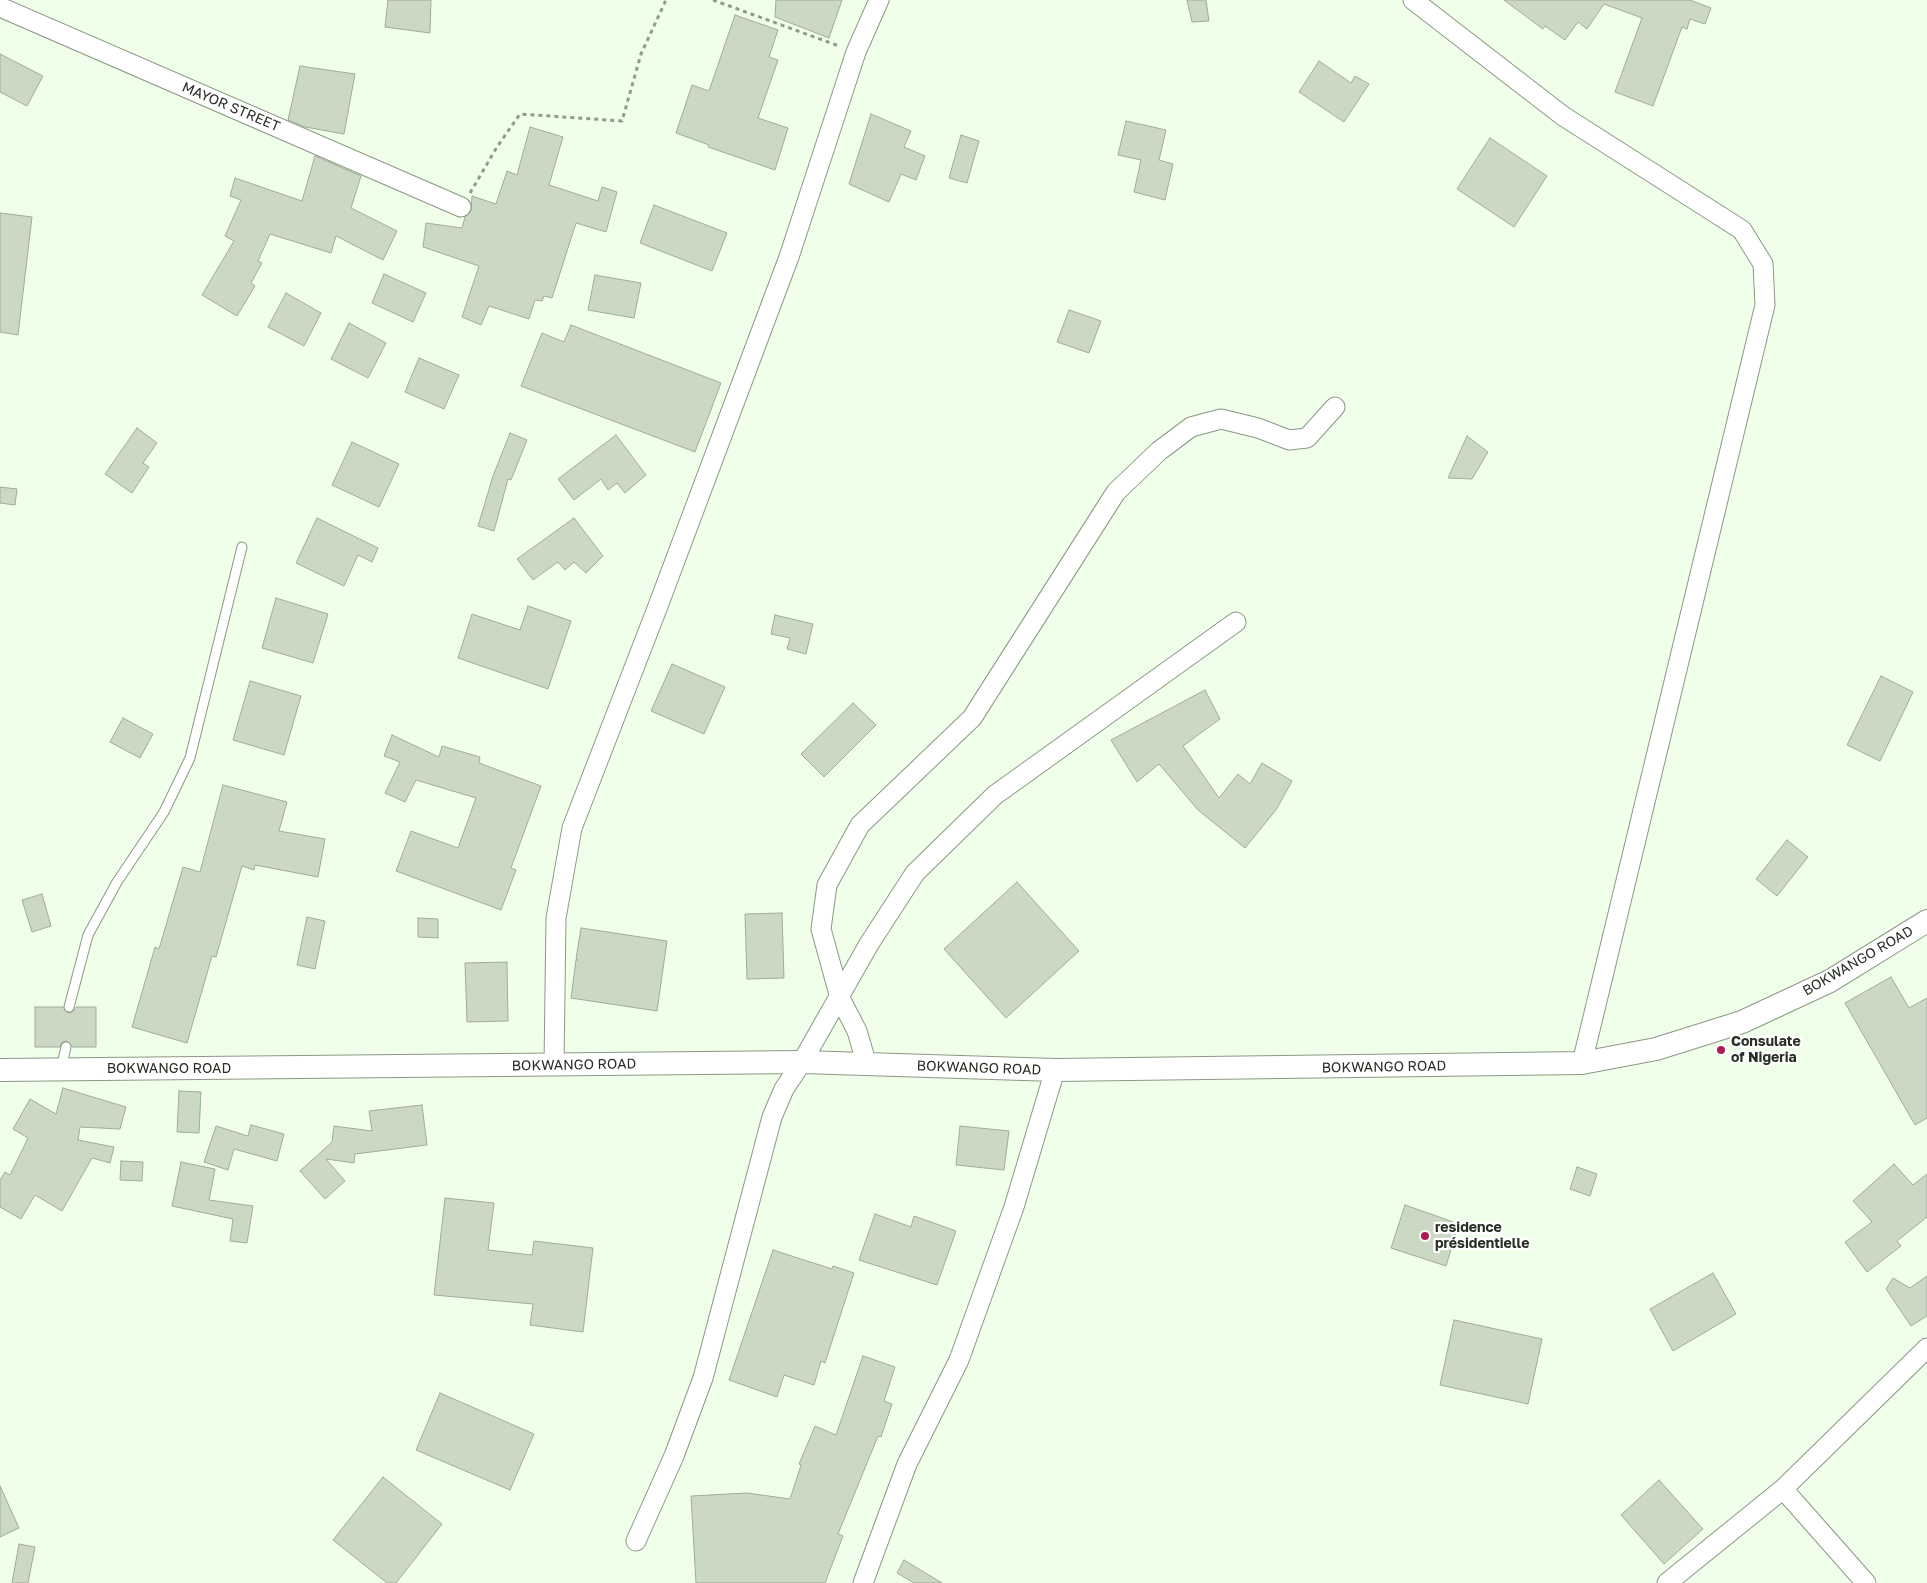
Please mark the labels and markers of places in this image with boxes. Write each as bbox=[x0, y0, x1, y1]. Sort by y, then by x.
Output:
place label: Consulate of Nigeria bbox=[1731, 1034, 1801, 1066]
marker: Consulate of Nigeria bbox=[1715, 1044, 1727, 1056]
place label: residence présidentielle bbox=[1435, 1220, 1529, 1252]
marker: residence présidentielle bbox=[1419, 1230, 1431, 1242]

